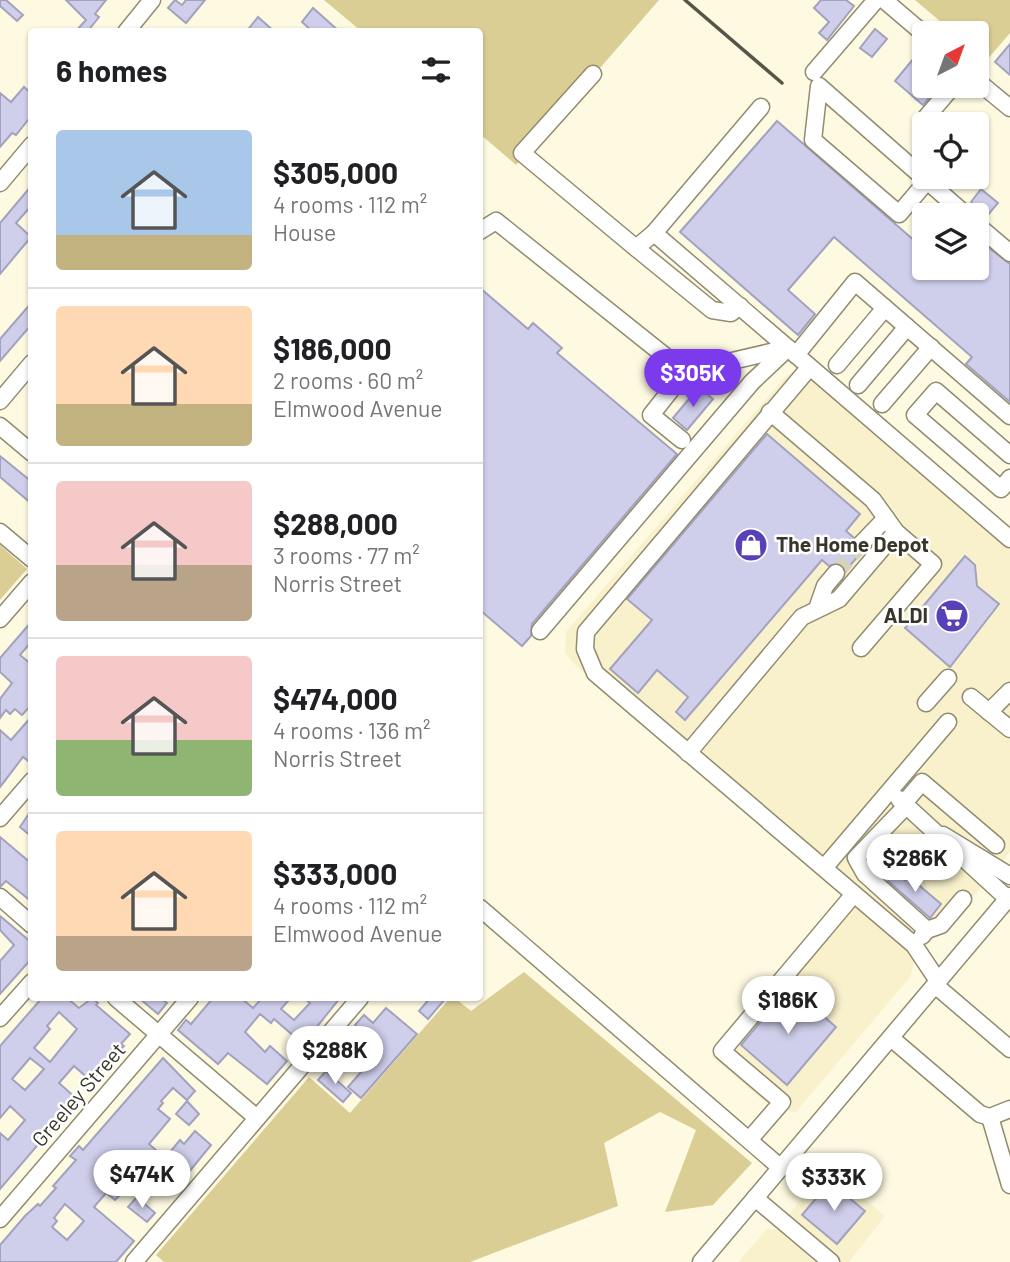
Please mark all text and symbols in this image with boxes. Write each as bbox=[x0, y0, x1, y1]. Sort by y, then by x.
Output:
north arrow bbox=[912, 21, 989, 98]
map controls bbox=[912, 21, 989, 280]
icon: filters bbox=[417, 51, 455, 89]
text: 6 homes bbox=[56, 52, 167, 88]
button: locate bbox=[912, 112, 989, 189]
text: $305,000 bbox=[273, 154, 398, 190]
icon: home bbox=[112, 158, 196, 242]
text: 4 rooms · 112 m² bbox=[273, 190, 427, 218]
button: layers bbox=[912, 203, 989, 280]
text: House bbox=[273, 218, 336, 246]
text: $186,000 bbox=[273, 330, 392, 366]
icon: home bbox=[112, 334, 196, 418]
pin: $305K bbox=[644, 350, 742, 409]
text: $305K bbox=[660, 358, 726, 386]
text: 2 rooms · 60 m² bbox=[273, 366, 423, 394]
text: Elmwood Avenue bbox=[273, 394, 443, 422]
text: $288,000 bbox=[273, 505, 398, 541]
icon: home bbox=[112, 509, 196, 593]
shop icon: The Home Depot bbox=[732, 526, 770, 564]
place label: The Home Depot bbox=[776, 531, 929, 556]
text: 3 rooms · 77 m² bbox=[273, 541, 420, 569]
text: Norris Street bbox=[273, 569, 402, 597]
supermarket icon: ALDI bbox=[933, 597, 971, 635]
place label: ALDI bbox=[883, 602, 928, 627]
text: $474,000 bbox=[273, 680, 398, 716]
icon: home bbox=[112, 684, 196, 768]
text: 4 rooms · 136 m² bbox=[273, 716, 431, 744]
text: Norris Street bbox=[273, 744, 402, 772]
pin: $286K bbox=[866, 834, 964, 894]
text: $286K bbox=[882, 843, 948, 871]
text: $333,000 bbox=[273, 855, 397, 891]
icon: home bbox=[112, 859, 196, 943]
text: 4 rooms · 112 m² bbox=[273, 891, 427, 919]
text: Elmwood Avenue bbox=[273, 919, 443, 947]
pin: $186K bbox=[739, 976, 837, 1036]
text: $186K bbox=[758, 985, 818, 1013]
pin: $288K bbox=[286, 1026, 384, 1086]
text: $288K bbox=[302, 1035, 368, 1063]
street label: Greeley Street bbox=[26, 1037, 130, 1151]
pin: $474K bbox=[93, 1150, 191, 1210]
pin: $333K bbox=[785, 1154, 883, 1213]
text: $474K bbox=[109, 1159, 175, 1187]
text: $333K bbox=[802, 1162, 866, 1190]

